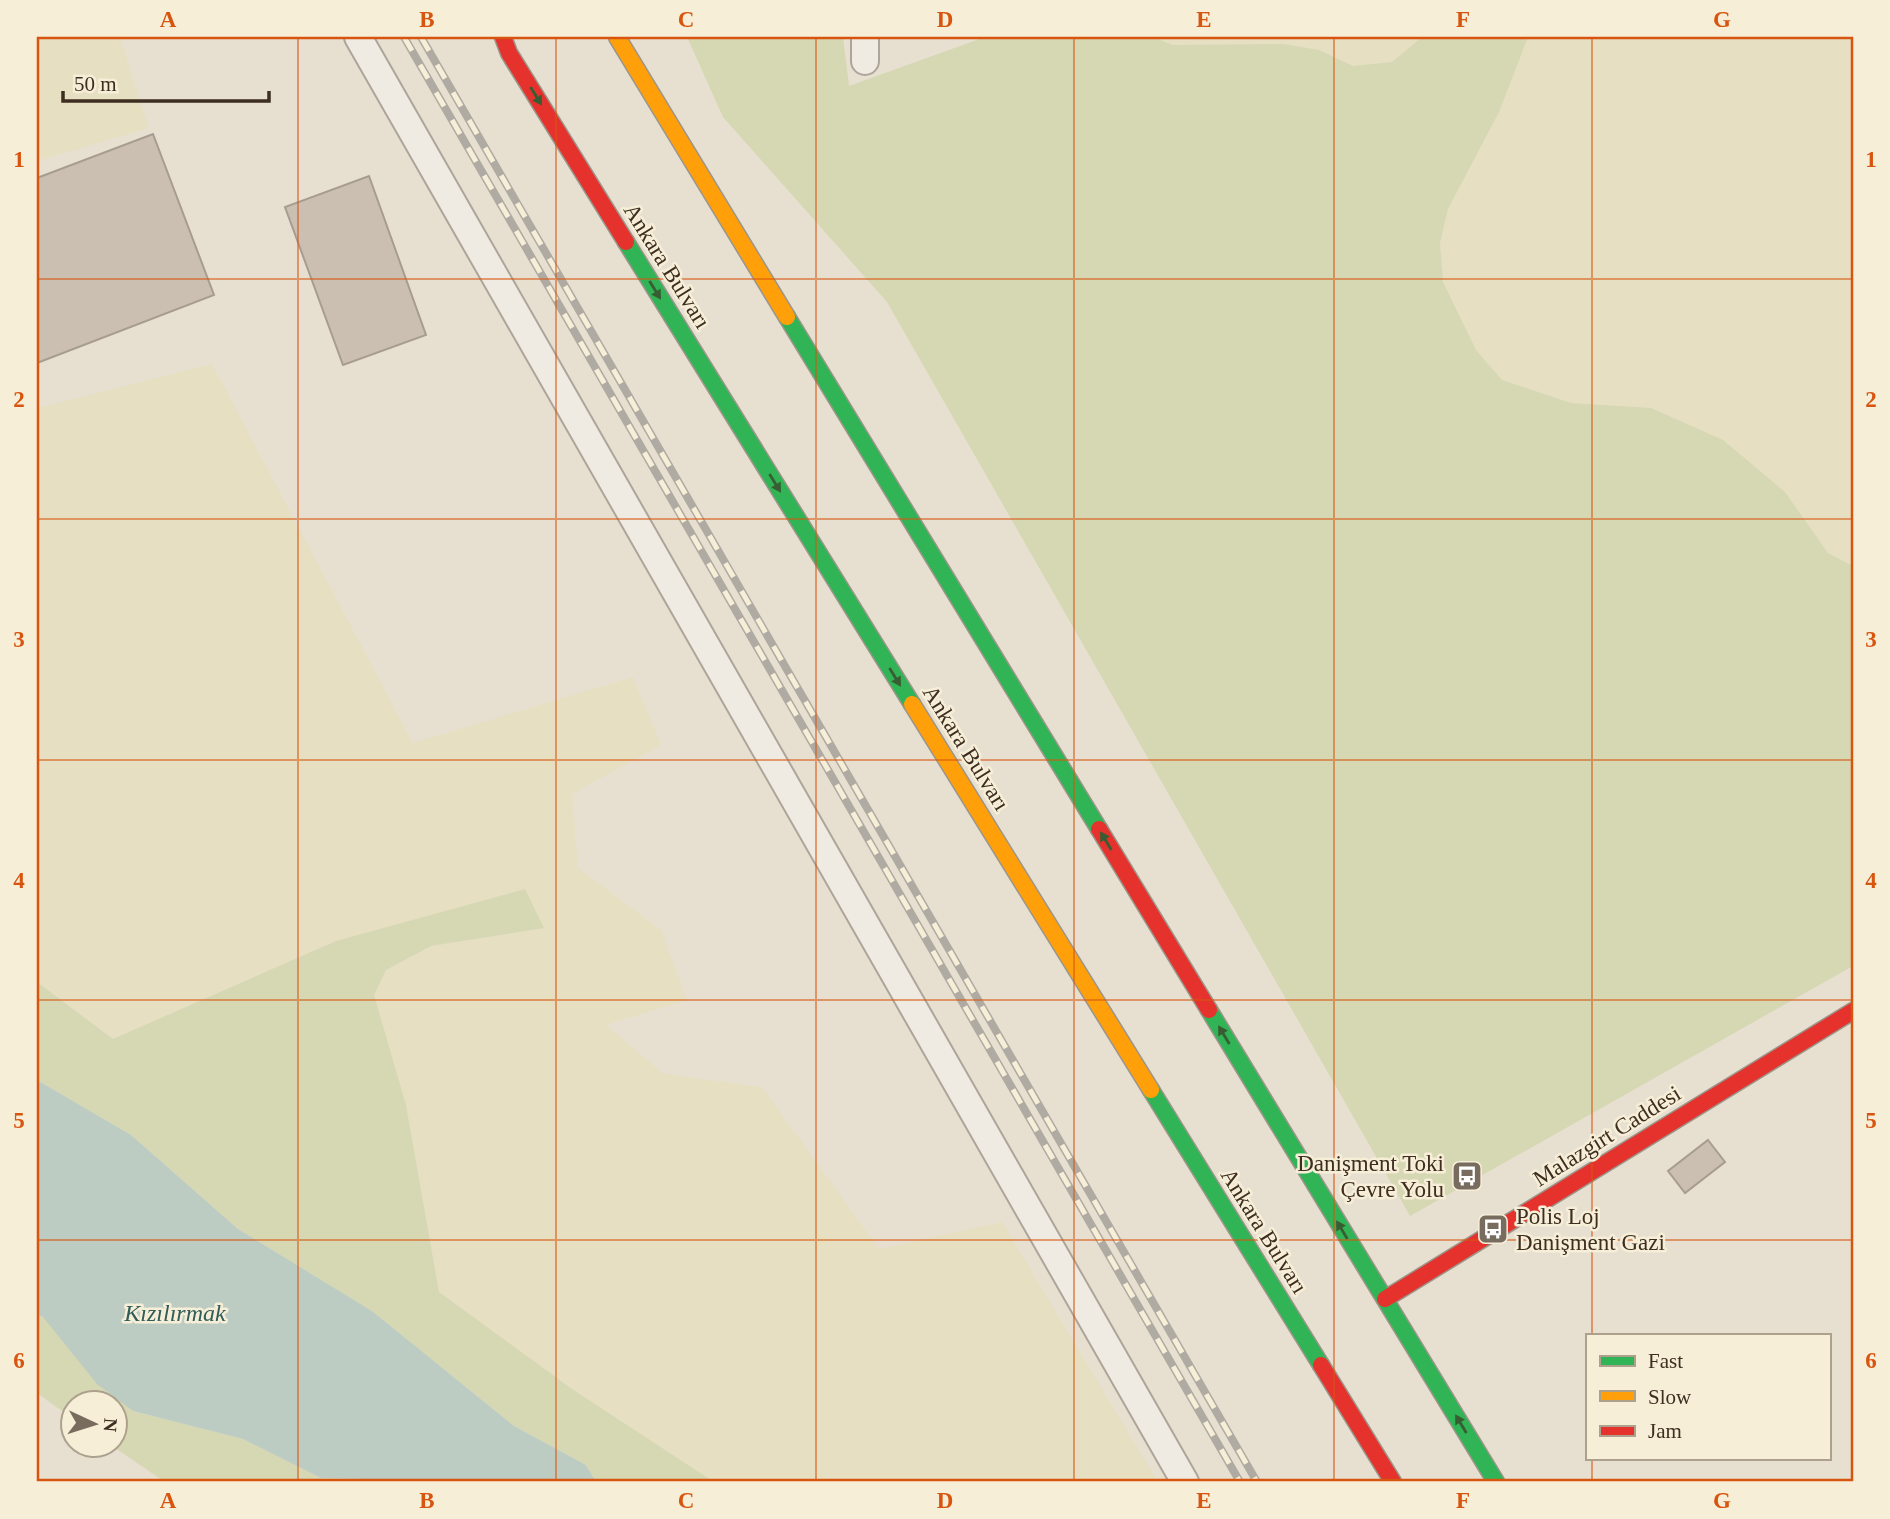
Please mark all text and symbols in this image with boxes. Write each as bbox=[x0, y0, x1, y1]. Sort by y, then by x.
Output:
text: A bbox=[160, 7, 177, 32]
text: B bbox=[419, 7, 435, 32]
text: C bbox=[678, 7, 694, 32]
text: D bbox=[937, 7, 953, 32]
text: E bbox=[1196, 7, 1212, 32]
text: F bbox=[1456, 7, 1470, 32]
text: G bbox=[1713, 7, 1731, 32]
scale bar bbox=[63, 60, 270, 104]
text: 50 m bbox=[74, 72, 117, 96]
one-way arrow bbox=[529, 87, 542, 106]
text: 1 bbox=[13, 147, 25, 172]
text: 1 bbox=[1865, 147, 1877, 172]
street label: Ankara Bulvarı bbox=[619, 199, 715, 333]
one-way arrow bbox=[649, 280, 662, 299]
text: 2 bbox=[13, 387, 25, 412]
text: 2 bbox=[1865, 387, 1877, 412]
one-way arrow bbox=[769, 474, 782, 493]
text: 3 bbox=[13, 627, 25, 652]
text: 3 bbox=[1865, 627, 1877, 652]
one-way arrow bbox=[888, 667, 901, 686]
street label: Ankara Bulvarı bbox=[918, 681, 1014, 815]
one-way arrow bbox=[1100, 831, 1112, 850]
text: 4 bbox=[13, 868, 25, 893]
text: 4 bbox=[1865, 868, 1877, 893]
one-way arrow bbox=[1218, 1026, 1231, 1045]
street label: Malazgirt Caddesi bbox=[1529, 1081, 1685, 1191]
text: 5 bbox=[13, 1108, 25, 1133]
text: 5 bbox=[1865, 1108, 1877, 1133]
place label: Danişment Toki Çevre Yolu bbox=[1297, 1151, 1444, 1202]
bus stop icon: Danişment Toki Çevre Yolu bbox=[1450, 1159, 1484, 1193]
street label: Ankara Bulvarı bbox=[1216, 1164, 1312, 1298]
place label: Polis Loj Danişment Gazi bbox=[1516, 1204, 1665, 1255]
bus stop icon: Polis Loj Danişment Gazi bbox=[1476, 1212, 1510, 1246]
one-way arrow bbox=[1336, 1220, 1349, 1239]
water label: Kızılırmak bbox=[123, 1300, 226, 1326]
legend bbox=[1586, 1334, 1830, 1460]
text: 6 bbox=[13, 1348, 25, 1373]
text: 6 bbox=[1865, 1348, 1877, 1373]
text: Fast bbox=[1648, 1349, 1683, 1373]
text: Slow bbox=[1648, 1385, 1692, 1409]
north arrow bbox=[60, 1390, 130, 1460]
one-way arrow bbox=[1454, 1414, 1467, 1433]
text: N bbox=[99, 1418, 121, 1433]
text: Jam bbox=[1648, 1419, 1682, 1443]
text: A bbox=[160, 1488, 177, 1513]
text: B bbox=[419, 1488, 435, 1513]
text: C bbox=[678, 1488, 694, 1513]
text: D bbox=[937, 1488, 953, 1513]
text: E bbox=[1196, 1488, 1212, 1513]
text: F bbox=[1456, 1488, 1470, 1513]
text: G bbox=[1713, 1488, 1731, 1513]

